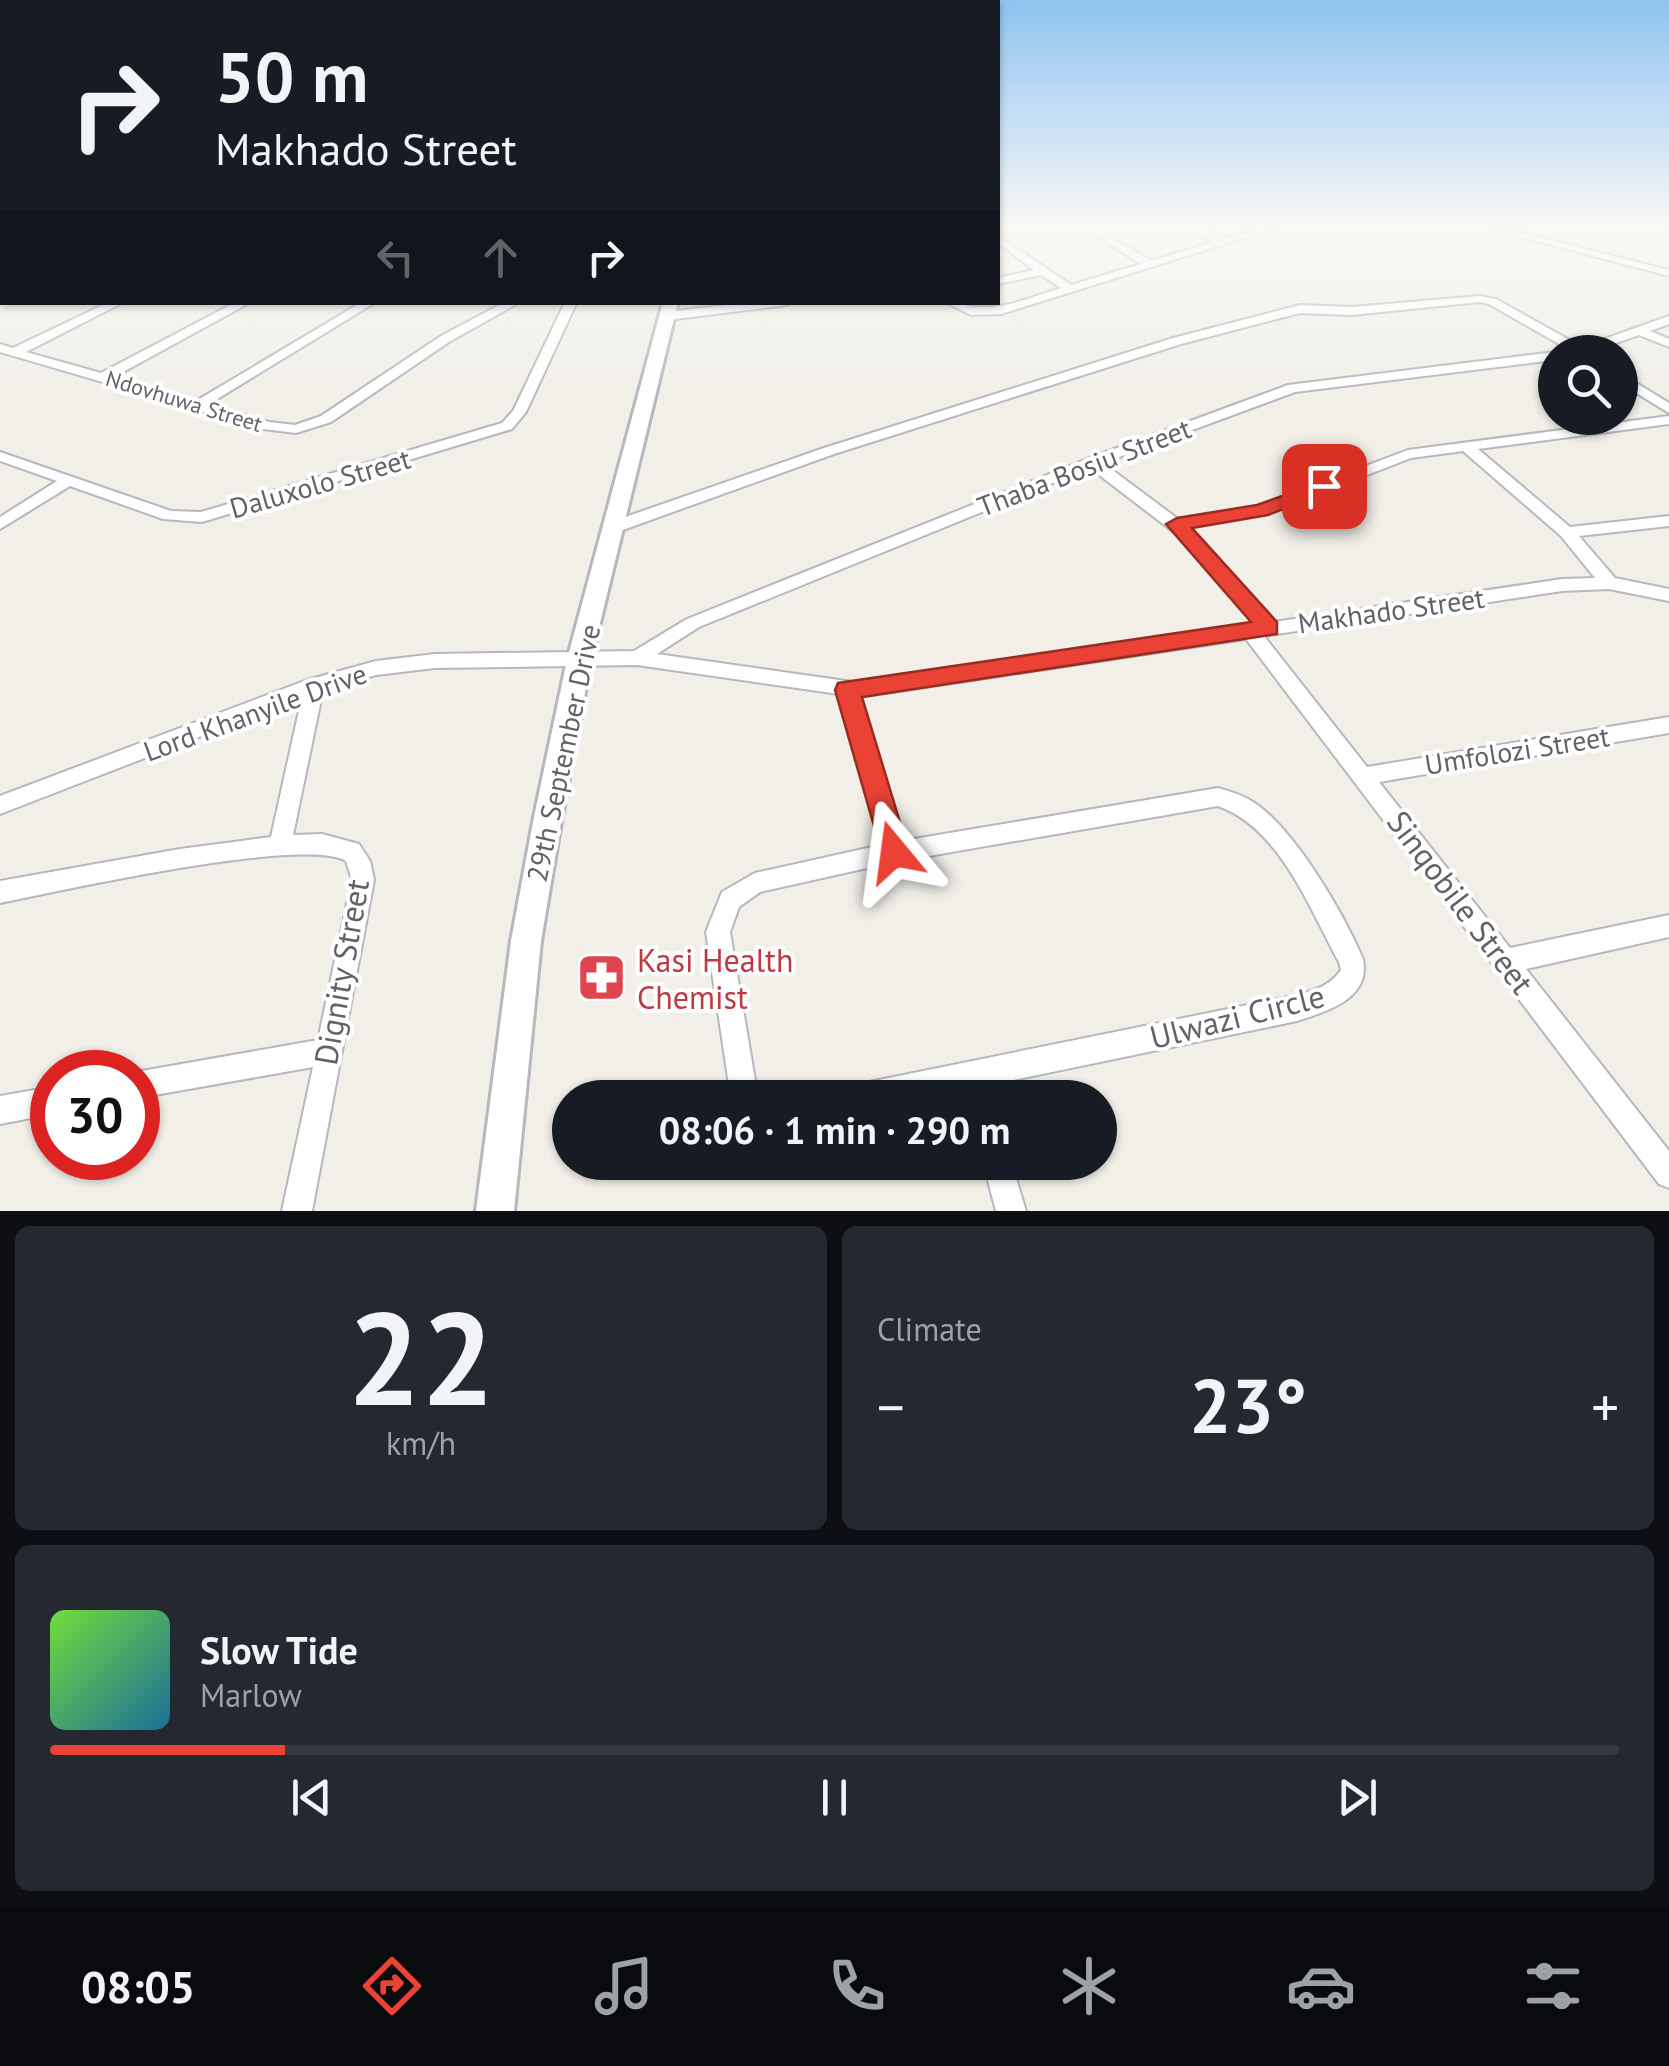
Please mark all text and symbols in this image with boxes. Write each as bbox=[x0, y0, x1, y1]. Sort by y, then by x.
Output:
text: 50 m bbox=[215, 31, 368, 121]
icon: right bbox=[50, 40, 180, 170]
text: Makhado Street bbox=[215, 119, 517, 177]
icon: left bbox=[368, 230, 423, 285]
icon: ahead bbox=[473, 230, 528, 285]
icon: right bbox=[578, 230, 633, 285]
map controls bbox=[1538, 335, 1638, 435]
button: search bbox=[1538, 335, 1638, 435]
street label: Ndovhuwa Street bbox=[103, 364, 266, 438]
street label: Thaba Bosiu Street bbox=[972, 409, 1197, 525]
street label: Daluxolo Street bbox=[225, 439, 415, 526]
pin bbox=[1282, 444, 1367, 529]
icon: arrive bbox=[1297, 459, 1352, 514]
street label: Makhado Street bbox=[1295, 579, 1487, 641]
street label: 29th September Drive bbox=[518, 621, 608, 885]
street label: Lord Khanyile Drive bbox=[138, 654, 372, 770]
street label: Umfolozi Street bbox=[1422, 717, 1612, 783]
position arrow bbox=[842, 800, 946, 904]
street label: Sinqobile Street bbox=[1378, 802, 1544, 1002]
street label: Dignity Street bbox=[304, 876, 378, 1068]
place label: Kasi Health Chemist bbox=[637, 939, 793, 1018]
pharmacy icon: Kasi Health Chemist bbox=[576, 952, 628, 1004]
street label: Ulwazi Circle bbox=[1145, 974, 1329, 1058]
speed limit sign: 30 bbox=[30, 1050, 160, 1180]
text: 08:06 · 1 min · 290 m bbox=[659, 1105, 1010, 1154]
text: 22 bbox=[347, 1273, 495, 1441]
text: Climate bbox=[877, 1308, 982, 1350]
text: 23° bbox=[1189, 1357, 1307, 1454]
text: − bbox=[877, 1371, 905, 1442]
text: + bbox=[1591, 1371, 1619, 1442]
text: km/h bbox=[386, 1422, 456, 1464]
text: Slow Tide bbox=[200, 1625, 358, 1674]
text: Marlow bbox=[200, 1674, 302, 1716]
icon: previous bbox=[284, 1770, 339, 1825]
icon: pause bbox=[807, 1770, 862, 1825]
icon: next bbox=[1330, 1770, 1385, 1825]
icon: directions bbox=[357, 1951, 427, 2021]
icon: music bbox=[589, 1951, 659, 2021]
icon: phone bbox=[822, 1951, 892, 2021]
icon: climate bbox=[1054, 1951, 1124, 2021]
icon: car bbox=[1286, 1951, 1356, 2021]
icon: filters bbox=[1518, 1951, 1588, 2021]
text: 08:05 bbox=[81, 1957, 195, 2015]

